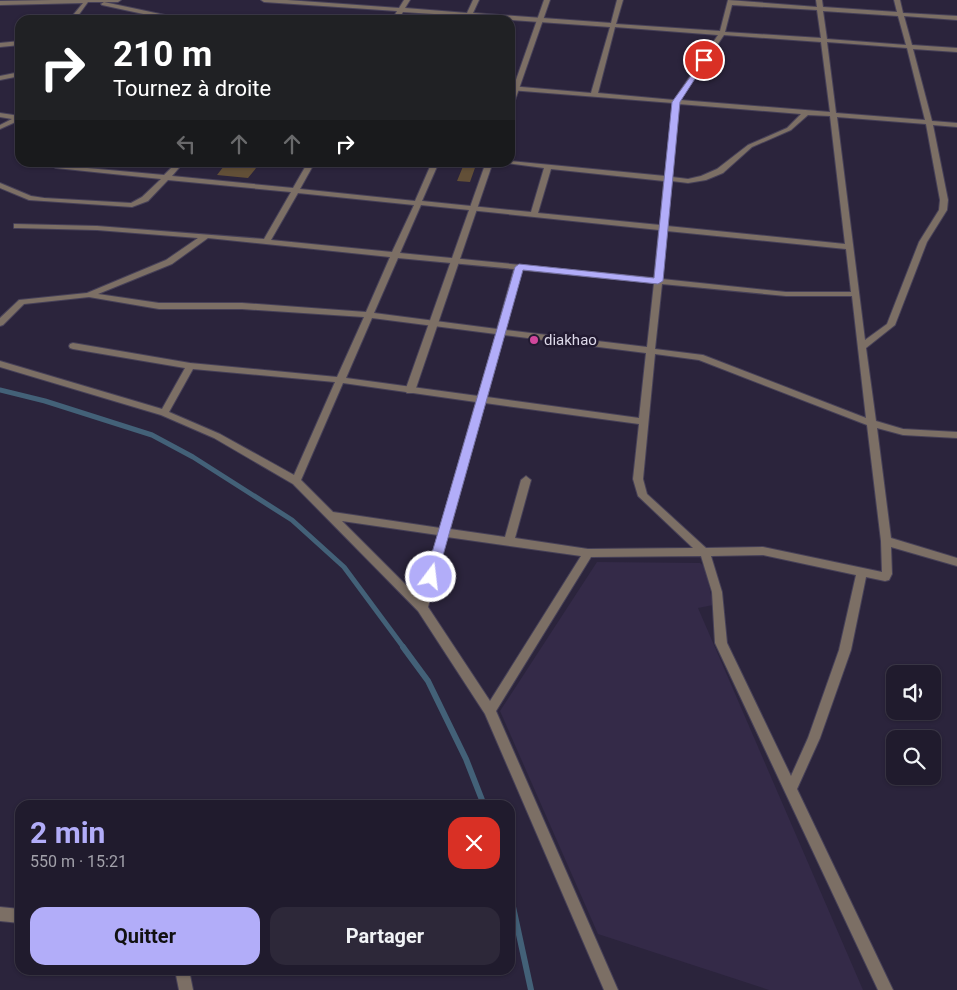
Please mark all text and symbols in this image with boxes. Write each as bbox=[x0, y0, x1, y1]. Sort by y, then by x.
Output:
text: 210 m bbox=[113, 34, 212, 75]
icon: right bbox=[30, 35, 95, 100]
pin bbox=[683, 39, 725, 81]
icon: arrive bbox=[690, 46, 718, 74]
text: Tournez à droite bbox=[113, 76, 271, 101]
icon: left bbox=[172, 130, 200, 158]
icon: ahead bbox=[225, 130, 253, 158]
icon: ahead bbox=[278, 130, 306, 158]
icon: right bbox=[331, 130, 359, 158]
place label: diakhao bbox=[544, 331, 597, 349]
marker: diakhao bbox=[528, 334, 540, 346]
position arrow bbox=[404, 550, 456, 602]
map controls bbox=[886, 665, 941, 785]
button: sound bbox=[886, 665, 941, 720]
button: search bbox=[886, 730, 941, 785]
text: 2 min bbox=[30, 815, 105, 850]
button: close bbox=[448, 817, 500, 869]
text: 550 m · 15:21 bbox=[30, 852, 127, 871]
button: Quitter bbox=[30, 907, 260, 965]
button: Partager bbox=[270, 907, 500, 965]

